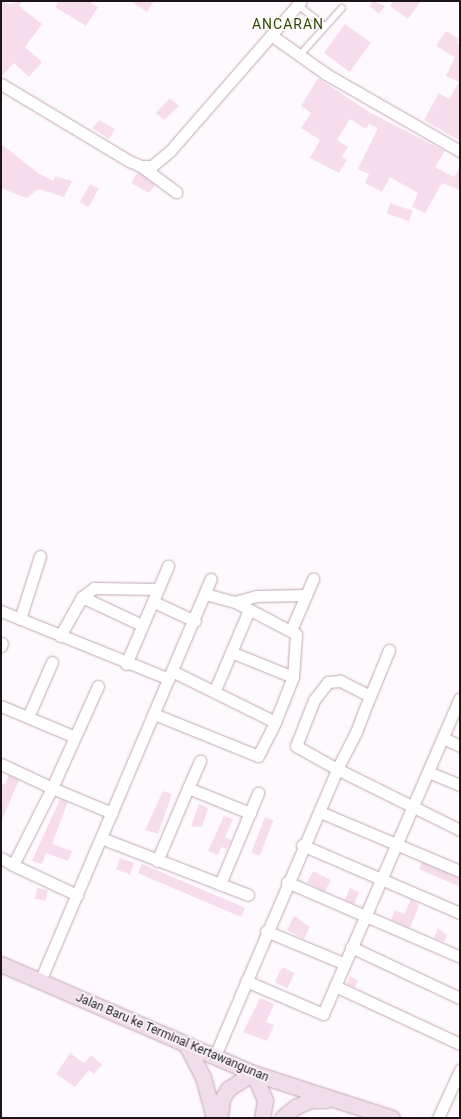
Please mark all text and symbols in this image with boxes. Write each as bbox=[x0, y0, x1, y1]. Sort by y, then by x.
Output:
district label: ANCARAN bbox=[252, 16, 324, 32]
street label: Jalan Baru ke Terminal Kertawangunan bbox=[73, 991, 271, 1085]

